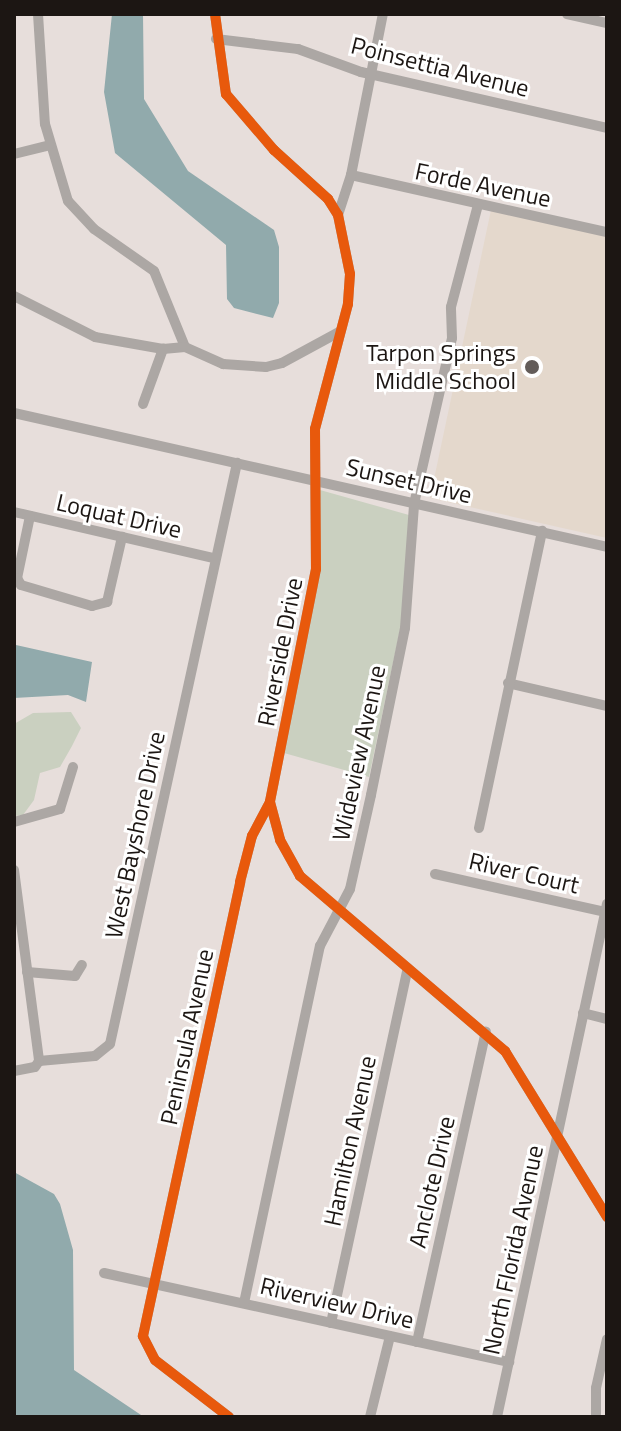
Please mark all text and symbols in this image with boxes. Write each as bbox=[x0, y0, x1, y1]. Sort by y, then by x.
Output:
street label: Poinsettia Avenue bbox=[348, 31, 532, 103]
street label: Forde Avenue bbox=[413, 157, 553, 213]
place label: Tarpon Springs Middle School bbox=[366, 339, 516, 395]
marker: Tarpon Springs Middle School bbox=[523, 358, 541, 376]
street label: Sunset Drive bbox=[343, 453, 475, 509]
street label: Loquat Drive bbox=[54, 488, 184, 544]
street label: Riverside Drive bbox=[251, 575, 309, 729]
street label: Wideview Avenue bbox=[326, 663, 392, 843]
street label: West Bayshore Drive bbox=[99, 729, 171, 941]
street label: River Court bbox=[466, 846, 582, 900]
street label: Peninsula Avenue bbox=[154, 946, 220, 1128]
street label: Hamilton Avenue bbox=[318, 1053, 382, 1229]
street label: Anclote Drive bbox=[403, 1113, 461, 1251]
street label: North Florida Avenue bbox=[477, 1143, 549, 1357]
street label: Riverview Drive bbox=[257, 1271, 417, 1335]

